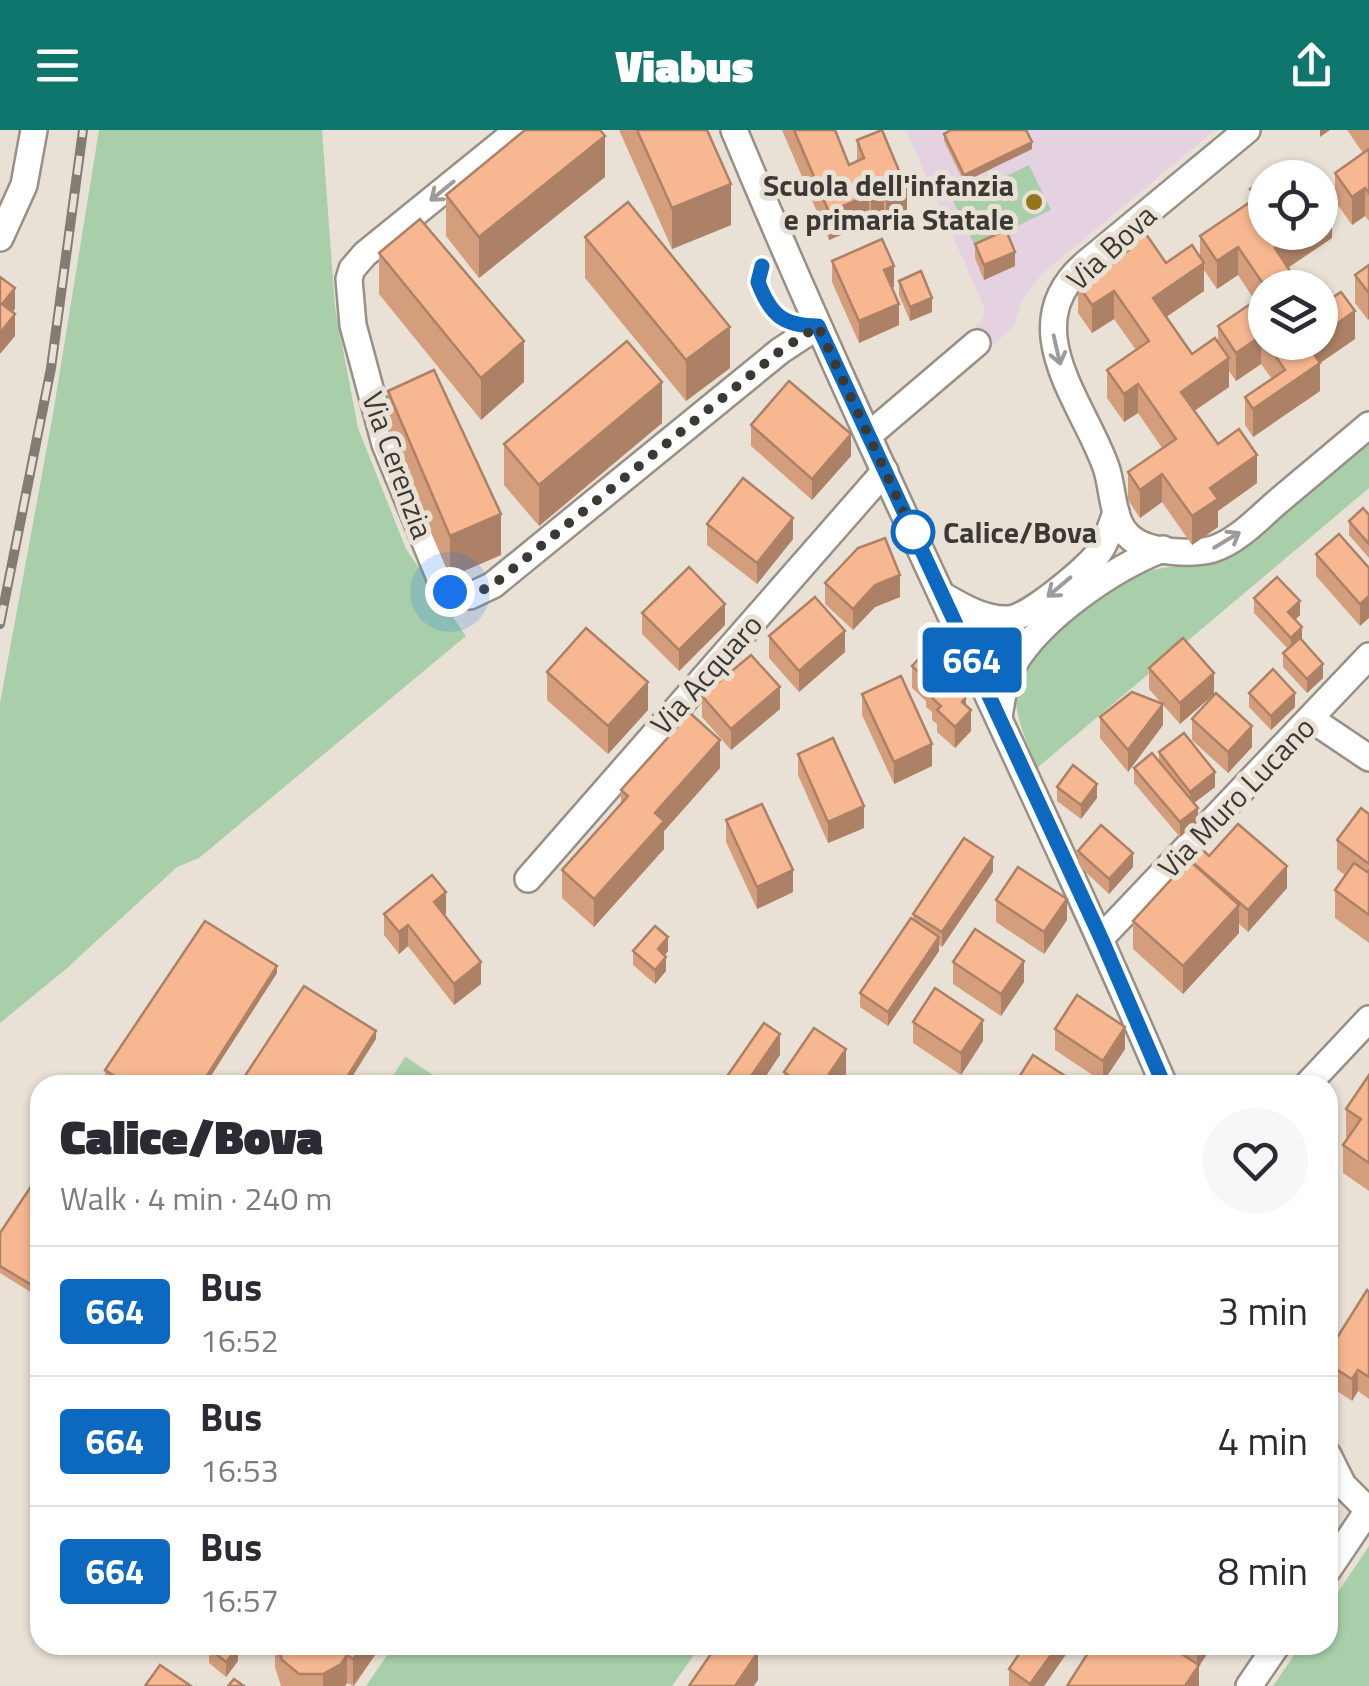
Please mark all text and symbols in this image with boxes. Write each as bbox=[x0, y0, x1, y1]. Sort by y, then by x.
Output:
text: Viabus bbox=[615, 31, 754, 99]
icon: menu bbox=[30, 38, 85, 93]
icon: share bbox=[1284, 38, 1339, 93]
map controls bbox=[1248, 160, 1338, 360]
button: locate bbox=[1248, 160, 1338, 250]
place label: Scuola dell'infanzia e primaria Statale bbox=[763, 162, 1014, 242]
one-way arrow bbox=[429, 180, 456, 201]
marker: Scuola dell'infanzia e primaria Statale bbox=[1023, 191, 1045, 213]
street label: Via Bova bbox=[1055, 193, 1167, 301]
button: layers bbox=[1248, 270, 1338, 360]
one-way arrow bbox=[1049, 333, 1067, 365]
street label: Via Cerenzia bbox=[350, 385, 446, 545]
place label: Calice/Bova bbox=[943, 509, 1097, 555]
marker: Calice/Bova bbox=[892, 511, 934, 553]
one-way arrow bbox=[1212, 530, 1241, 550]
your location bbox=[425, 567, 475, 617]
one-way arrow bbox=[1046, 576, 1072, 598]
street label: Via Acquaro bbox=[639, 603, 773, 745]
line badge: 664 bbox=[914, 628, 1030, 692]
text: 664 bbox=[943, 633, 1001, 687]
street label: Via Muro Lucano bbox=[1147, 706, 1325, 888]
text: Calice/Bova bbox=[60, 1100, 323, 1173]
button: heart bbox=[1203, 1108, 1308, 1213]
text: Walk · 4 min · 240 m bbox=[60, 1174, 332, 1222]
text: Bus bbox=[200, 1258, 262, 1316]
text: 3 min bbox=[1218, 1282, 1308, 1340]
text: 664 bbox=[86, 1284, 144, 1338]
text: 16:52 bbox=[200, 1316, 279, 1364]
text: Bus bbox=[200, 1388, 262, 1446]
text: 4 min bbox=[1218, 1412, 1308, 1470]
text: 664 bbox=[86, 1414, 144, 1468]
text: 16:53 bbox=[200, 1446, 279, 1494]
text: Bus bbox=[200, 1518, 262, 1576]
text: 8 min bbox=[1218, 1542, 1308, 1600]
text: 664 bbox=[86, 1544, 144, 1598]
text: 16:57 bbox=[200, 1576, 279, 1624]

